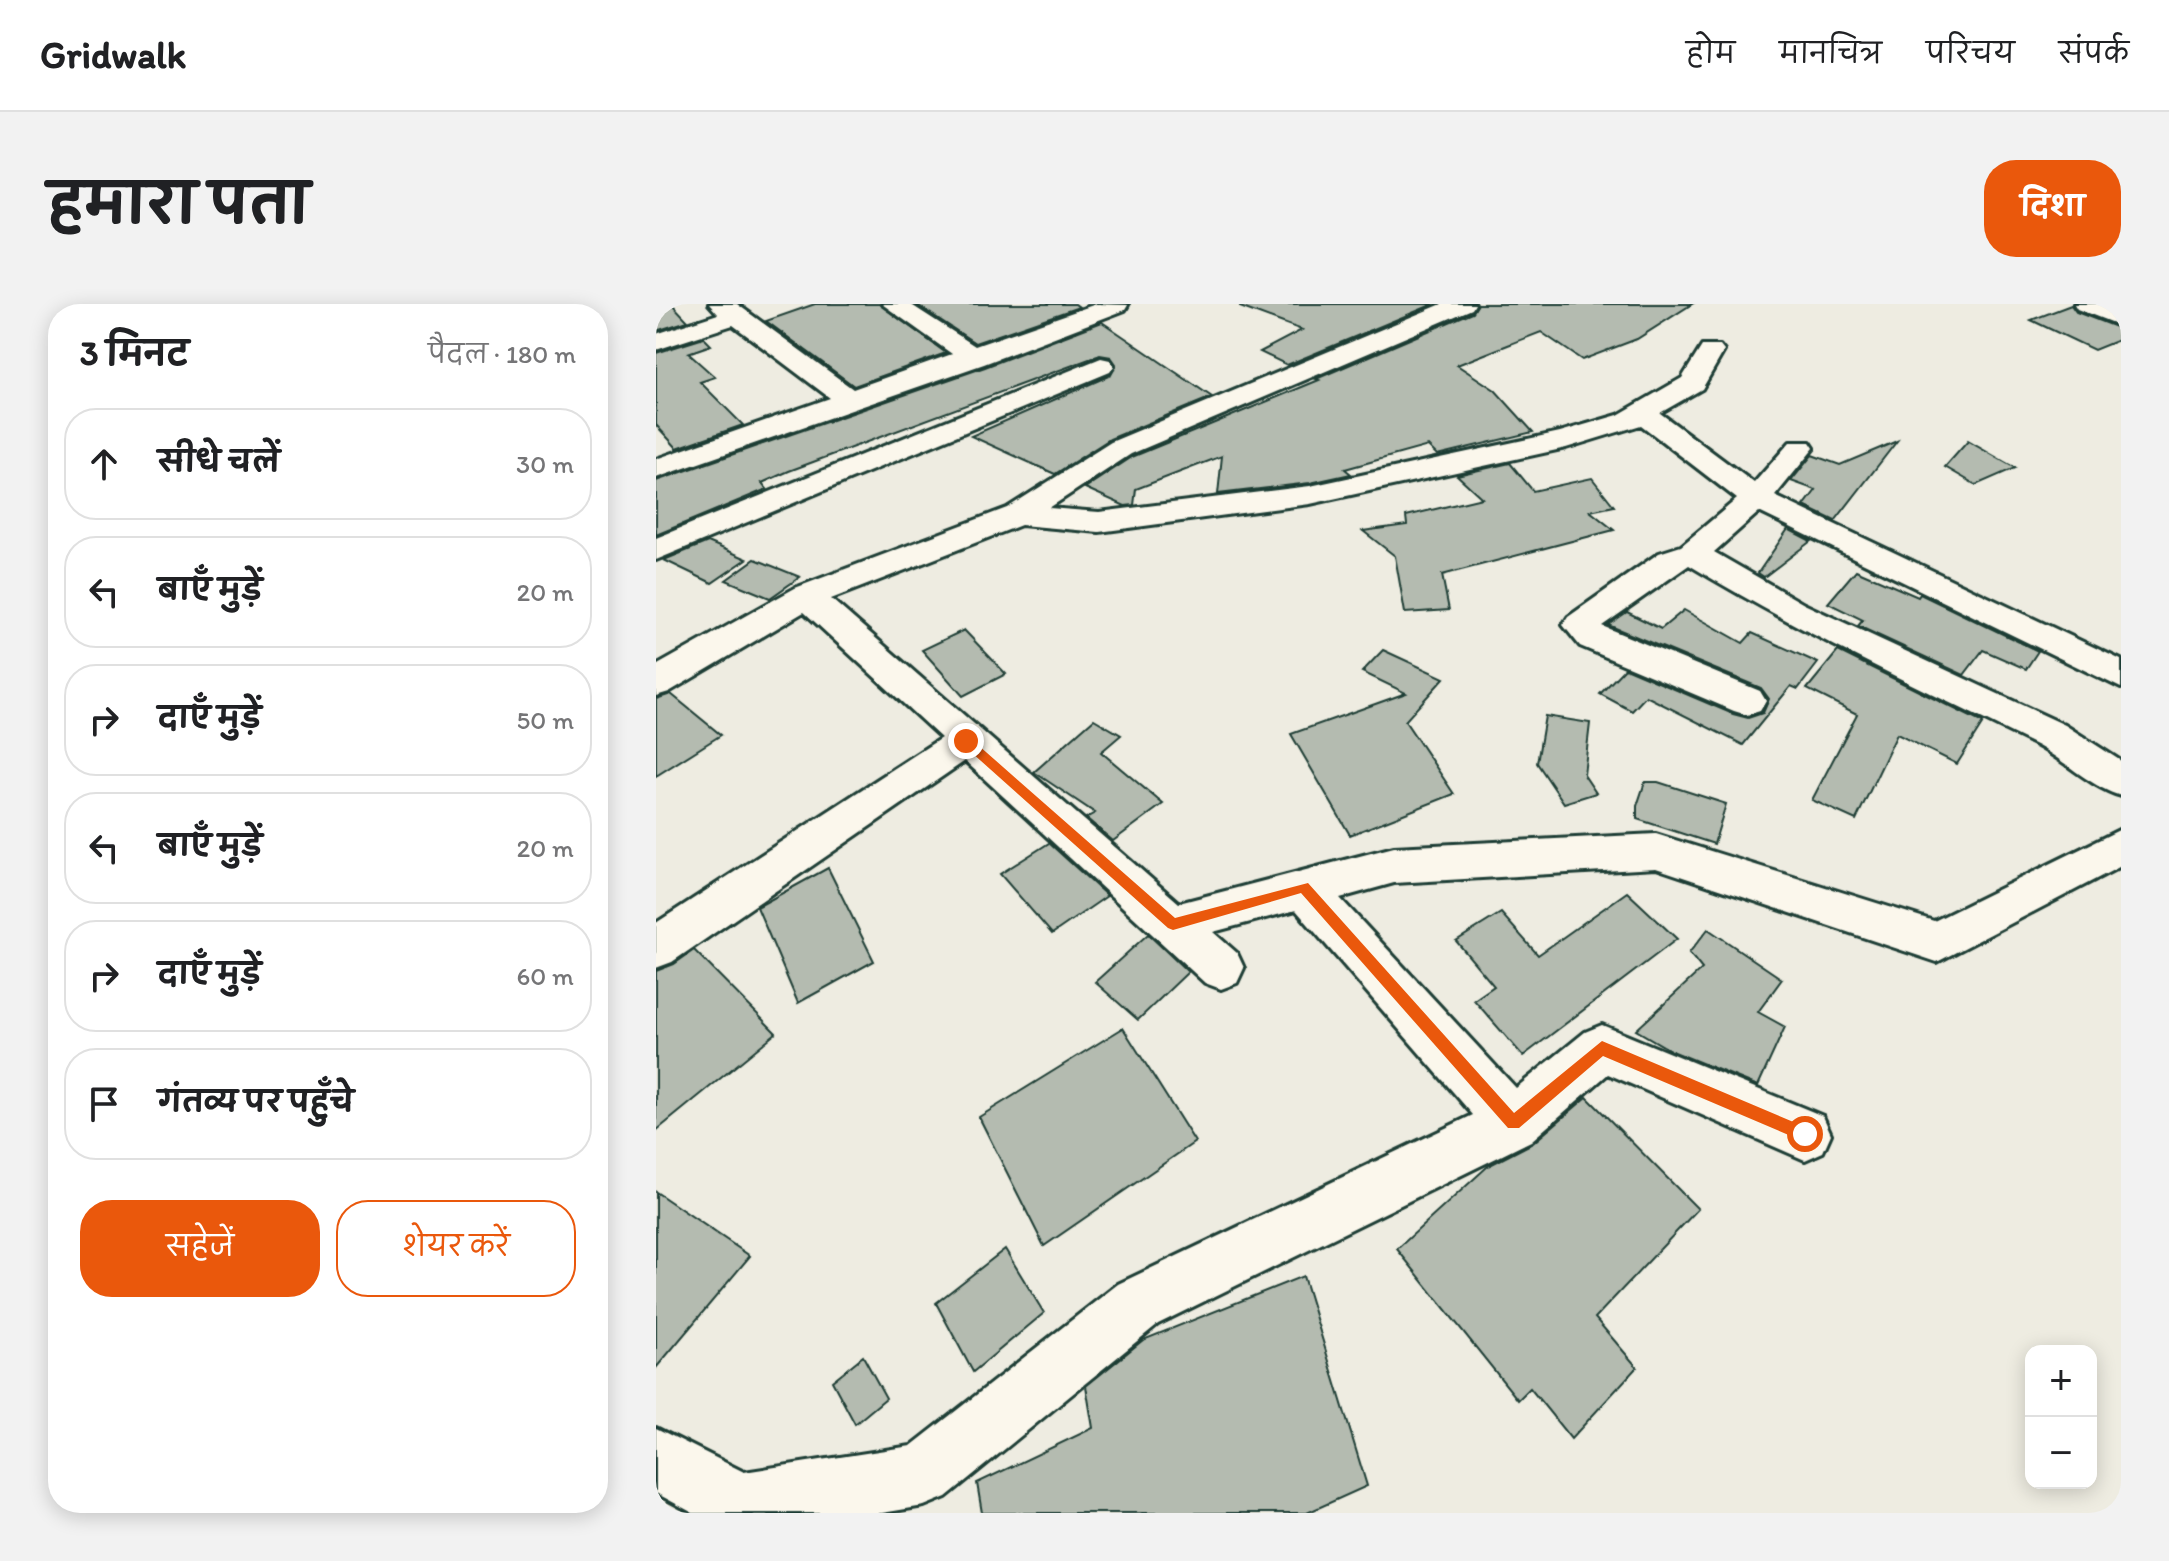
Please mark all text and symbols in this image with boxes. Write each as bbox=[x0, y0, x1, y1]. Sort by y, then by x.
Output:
text: Gridwalk bbox=[40, 32, 186, 78]
text: होम bbox=[1686, 36, 1735, 70]
text: मानचित्र bbox=[1779, 36, 1882, 70]
text: परिचय bbox=[1926, 36, 2015, 70]
text: संपर्क bbox=[2059, 36, 2129, 70]
button: दिशा bbox=[1984, 160, 2121, 257]
text: हमारा पता bbox=[48, 170, 309, 237]
text: 3 मिनट bbox=[80, 333, 189, 374]
text: पैदल · 180 m bbox=[428, 338, 576, 370]
icon: ahead bbox=[82, 442, 126, 486]
text: सीधे चलें bbox=[158, 443, 280, 480]
text: 30 m bbox=[516, 448, 574, 480]
icon: left bbox=[82, 570, 126, 614]
text: बाएँ मुड़ें bbox=[158, 571, 262, 608]
text: 20 m bbox=[517, 576, 574, 608]
icon: right bbox=[82, 698, 126, 742]
text: दाएँ मुड़ें bbox=[158, 699, 261, 736]
text: 50 m bbox=[517, 704, 574, 736]
route end bbox=[948, 723, 984, 759]
icon: left bbox=[82, 826, 126, 870]
text: बाएँ मुड़ें bbox=[158, 827, 262, 864]
text: 20 m bbox=[517, 832, 574, 864]
icon: right bbox=[82, 954, 126, 998]
text: दाएँ मुड़ें bbox=[158, 955, 261, 992]
text: 60 m bbox=[517, 960, 574, 992]
icon: arrive bbox=[82, 1082, 126, 1126]
text: गंतव्य पर पहुँचे bbox=[158, 1083, 354, 1120]
route start bbox=[1787, 1116, 1823, 1152]
button: सहेजें bbox=[80, 1200, 320, 1297]
button: शेयर करें bbox=[336, 1200, 576, 1297]
map controls bbox=[2025, 1345, 2097, 1489]
button: + bbox=[2025, 1345, 2097, 1417]
button: − bbox=[2025, 1417, 2097, 1489]

